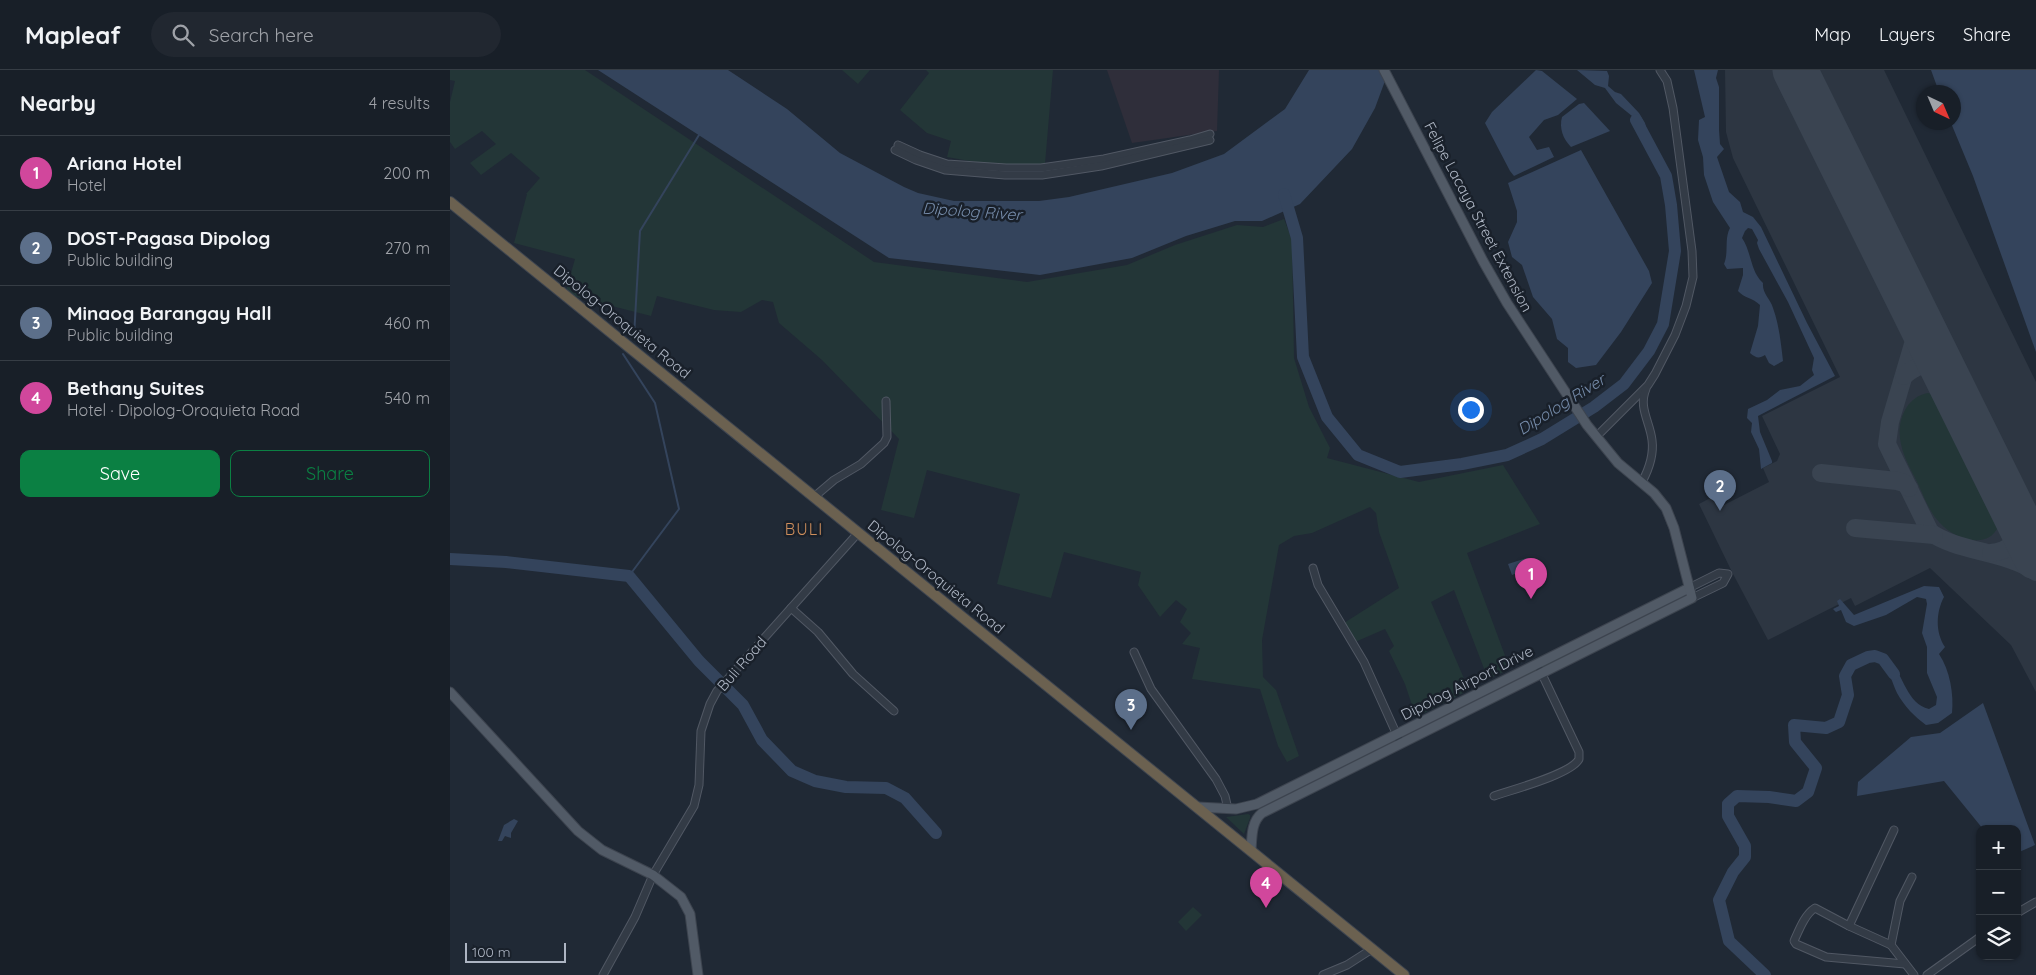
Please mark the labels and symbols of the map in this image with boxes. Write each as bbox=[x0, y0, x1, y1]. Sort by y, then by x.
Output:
north arrow bbox=[1916, 85, 1961, 130]
street label: Felipe Lacaya Street Extension bbox=[1420, 119, 1537, 315]
water label: Dipolog River bbox=[922, 198, 1024, 225]
street label: Dipolog-Oroquieta Road bbox=[550, 261, 695, 383]
water label: Dipolog River bbox=[1513, 368, 1610, 439]
your location bbox=[1458, 397, 1484, 423]
pin: 2 bbox=[1704, 470, 1736, 511]
street label: Dipolog-Oroquieta Road bbox=[864, 516, 1009, 638]
district label: BULI bbox=[785, 519, 823, 539]
pin: 1 bbox=[1515, 558, 1547, 599]
street label: Buli Road bbox=[713, 632, 771, 695]
street label: Dipolog Airport Drive bbox=[1397, 641, 1536, 724]
pin: 3 bbox=[1115, 689, 1147, 730]
pin: 4 bbox=[1250, 867, 1282, 908]
scale bar bbox=[465, 940, 566, 963]

